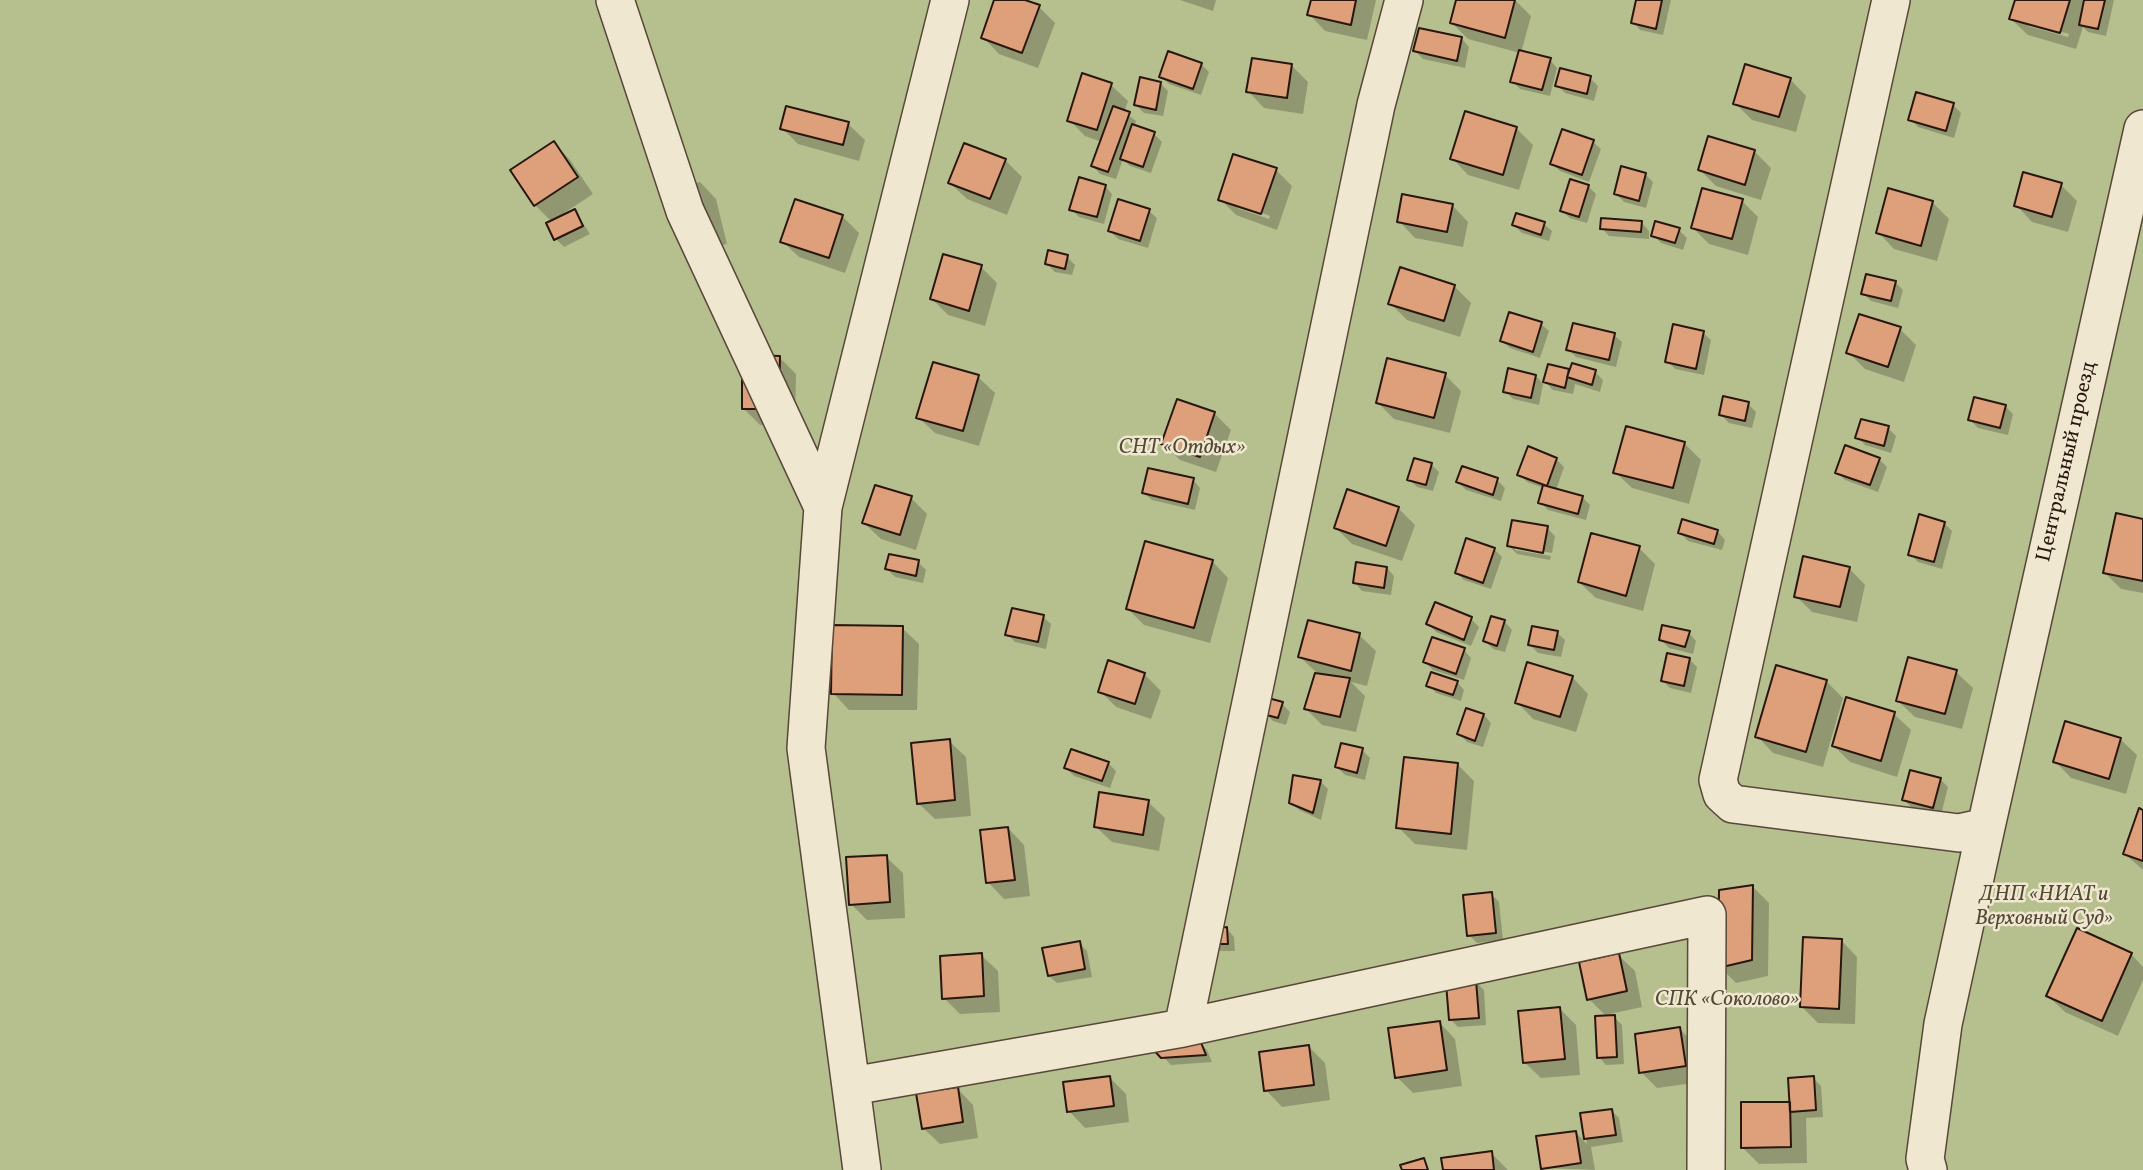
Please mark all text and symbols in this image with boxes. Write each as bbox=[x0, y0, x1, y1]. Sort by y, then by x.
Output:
street label: Центральный проезд bbox=[2033, 359, 2103, 565]
park label: СНТ «Отдых» bbox=[1118, 436, 1246, 462]
park label: ДНП «НИАТ и Верховный Суд» bbox=[1975, 883, 2113, 933]
park label: СПК «Соколово» bbox=[1655, 988, 1799, 1014]

